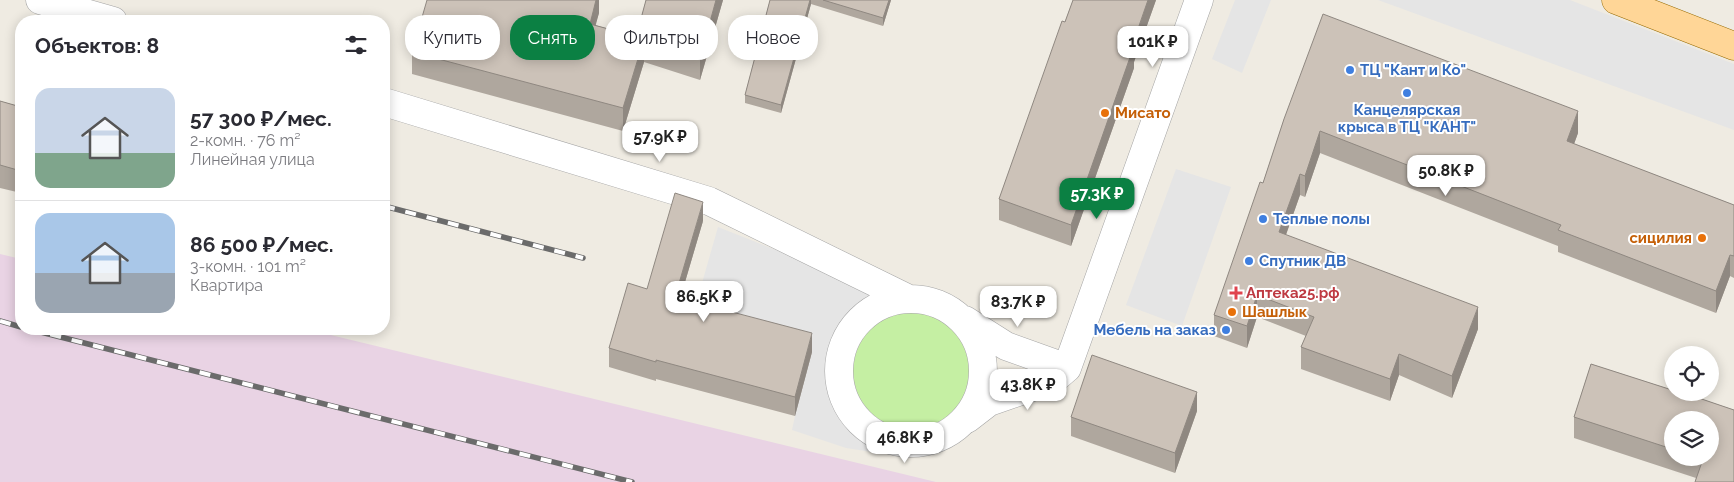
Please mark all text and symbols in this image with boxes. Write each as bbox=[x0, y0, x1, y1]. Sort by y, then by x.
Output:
chip: Купить bbox=[405, 15, 500, 60]
chip: Снять bbox=[510, 15, 595, 60]
chip: Фильтры bbox=[605, 15, 718, 60]
chip: Новое bbox=[728, 15, 818, 60]
pin: 101K ₽ bbox=[1112, 26, 1194, 68]
icon: filters bbox=[342, 31, 370, 59]
text: 101K ₽ bbox=[1128, 32, 1178, 51]
text: Объектов: 8 bbox=[35, 33, 159, 58]
place label: ТЦ "Кант и Ко" bbox=[1360, 61, 1466, 79]
marker: ТЦ "Кант и Ко" bbox=[1344, 64, 1356, 76]
marker: Канцелярская крыса в ТЦ "КАНТ" bbox=[1401, 87, 1413, 99]
place label: Канцелярская крыса в ТЦ "КАНТ" bbox=[1338, 101, 1476, 136]
place label: Мисато bbox=[1115, 104, 1171, 122]
text: 57 300 ₽/мес. bbox=[190, 106, 332, 131]
marker: Мисато bbox=[1099, 107, 1111, 119]
icon: home bbox=[75, 108, 135, 168]
pin: 57.9K ₽ bbox=[614, 120, 706, 163]
text: 57.9K ₽ bbox=[633, 127, 687, 146]
text: 2-комн. · 76 m² bbox=[190, 131, 300, 150]
text: Линейная улица bbox=[190, 150, 315, 169]
pin: 50.8K ₽ bbox=[1400, 154, 1492, 197]
text: 50.8K ₽ bbox=[1418, 161, 1474, 180]
pin: 57.3K ₽ bbox=[1051, 178, 1143, 220]
text: 57.3K ₽ bbox=[1070, 184, 1124, 203]
place label: Теплые полы bbox=[1273, 210, 1370, 228]
marker: Теплые полы bbox=[1257, 213, 1269, 225]
place label: сицилия bbox=[1629, 229, 1692, 247]
text: 86 500 ₽/мес. bbox=[190, 232, 334, 257]
marker: сицилия bbox=[1696, 232, 1708, 244]
icon: home bbox=[75, 233, 135, 293]
place label: Спутник ДВ bbox=[1259, 252, 1346, 270]
marker: Спутник ДВ bbox=[1243, 255, 1255, 267]
text: 3-комн. · 101 m² bbox=[190, 257, 306, 276]
text: Квартира bbox=[190, 276, 263, 295]
pin: 86.5K ₽ bbox=[658, 280, 750, 323]
place label: Аптека25.рф bbox=[1246, 284, 1339, 302]
pin: 83.7K ₽ bbox=[972, 286, 1064, 328]
text: 86.5K ₽ bbox=[676, 287, 732, 306]
marker: Аптека25.рф bbox=[1230, 287, 1242, 299]
text: 83.7K ₽ bbox=[991, 292, 1045, 311]
place label: Шашлык bbox=[1242, 303, 1308, 321]
marker: Шашлык bbox=[1226, 306, 1238, 318]
place label: Мебель на заказ bbox=[1094, 321, 1216, 339]
marker: Мебель на заказ bbox=[1220, 324, 1232, 336]
map controls bbox=[1664, 346, 1719, 466]
button: locate bbox=[1664, 346, 1719, 401]
pin: 43.8K ₽ bbox=[982, 368, 1074, 411]
text: 43.8K ₽ bbox=[1001, 375, 1055, 394]
button: layers bbox=[1664, 411, 1719, 466]
pin: 46.8K ₽ bbox=[859, 422, 951, 464]
text: 46.8K ₽ bbox=[877, 428, 933, 447]

